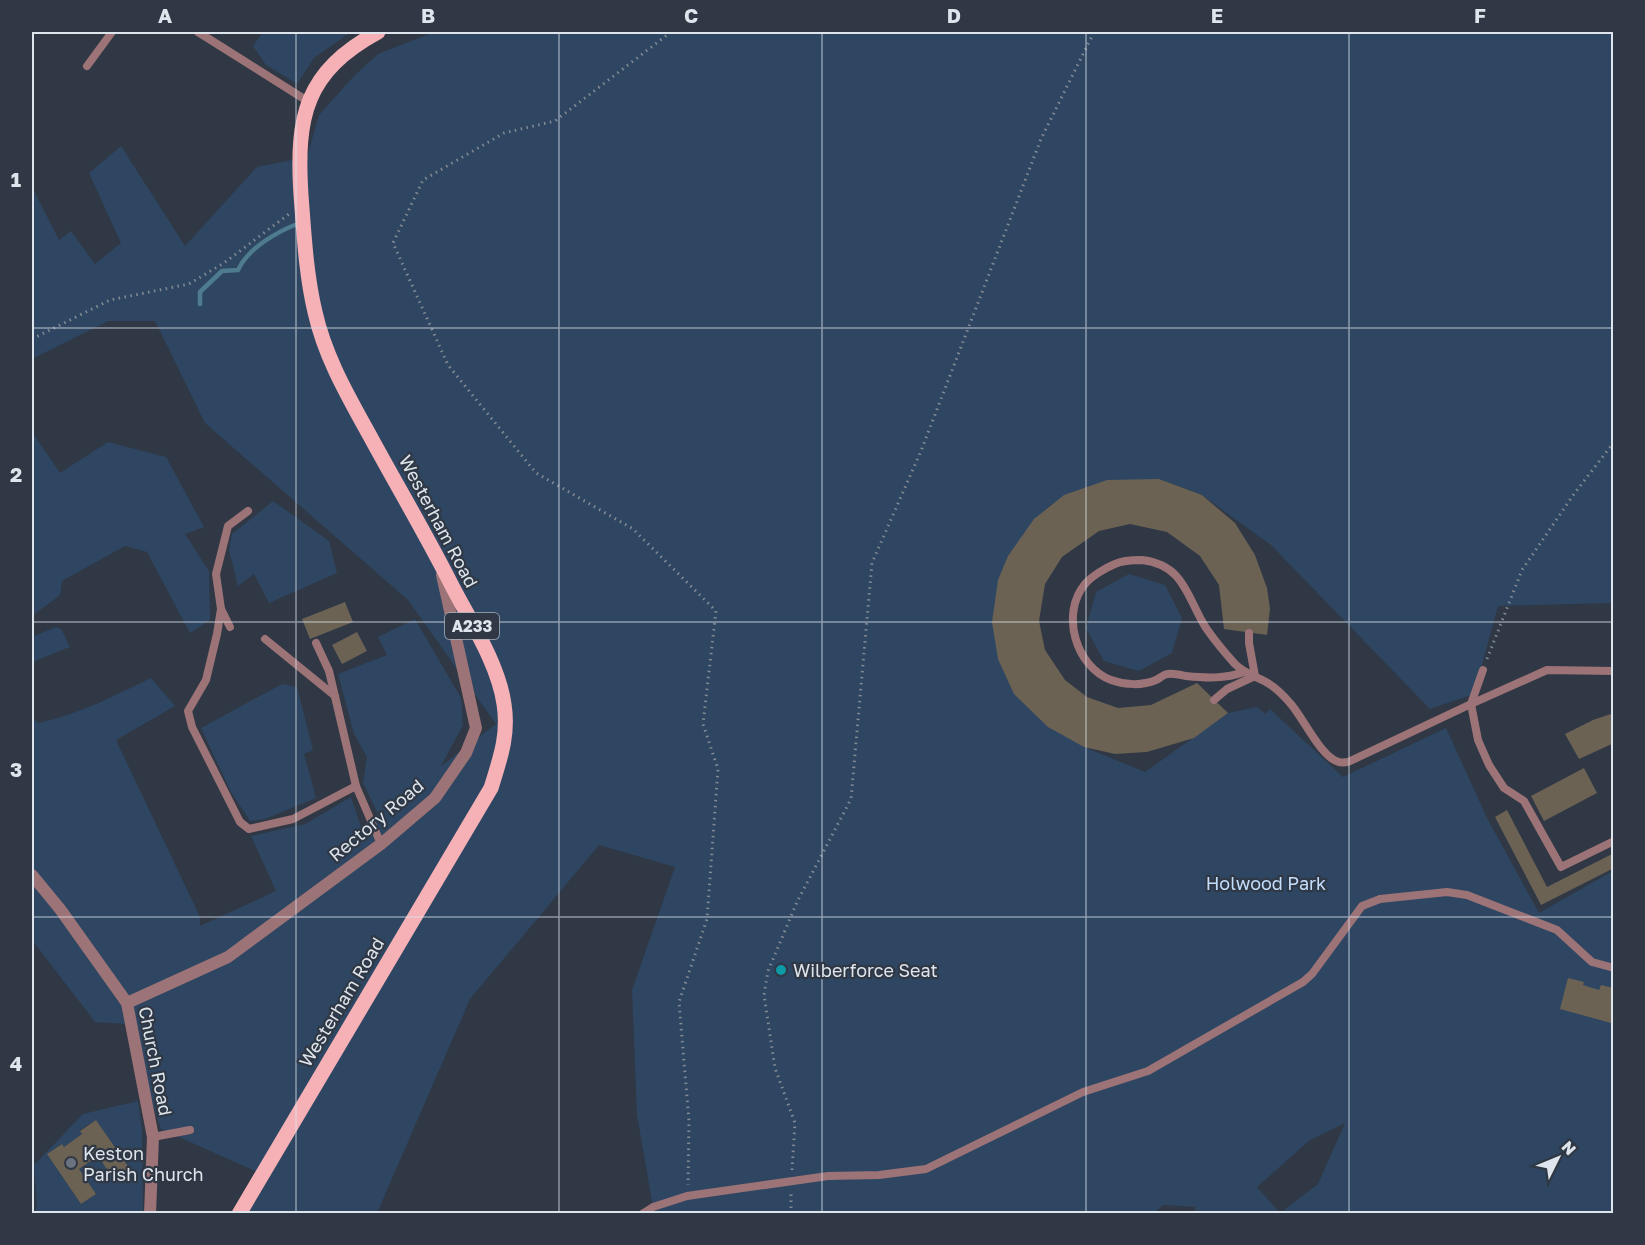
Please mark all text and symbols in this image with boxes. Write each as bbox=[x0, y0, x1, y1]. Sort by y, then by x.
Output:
text: A bbox=[158, 3, 172, 27]
text: B bbox=[421, 3, 435, 27]
text: C bbox=[684, 3, 698, 27]
text: D bbox=[947, 3, 961, 27]
text: E bbox=[1211, 3, 1223, 27]
text: F bbox=[1474, 3, 1486, 27]
text: 1 bbox=[11, 167, 21, 191]
street label: Westerham Road bbox=[395, 451, 483, 591]
text: 2 bbox=[10, 462, 22, 486]
road number: A233 bbox=[445, 613, 499, 639]
text: 3 bbox=[10, 757, 22, 781]
street label: Rectory Road bbox=[324, 774, 428, 866]
park label: Holwood Park bbox=[1206, 872, 1326, 894]
street label: Westerham Road bbox=[294, 933, 388, 1071]
place label: Wilberforce Seat bbox=[793, 959, 938, 981]
marker: Wilberforce Seat bbox=[774, 963, 788, 977]
street label: Church Road bbox=[135, 1005, 177, 1117]
text: 4 bbox=[10, 1051, 22, 1075]
north arrow bbox=[1528, 1128, 1588, 1188]
text: N bbox=[1558, 1136, 1580, 1159]
place label: Keston Parish Church bbox=[83, 1142, 204, 1185]
marker: Keston Parish Church bbox=[64, 1156, 78, 1170]

